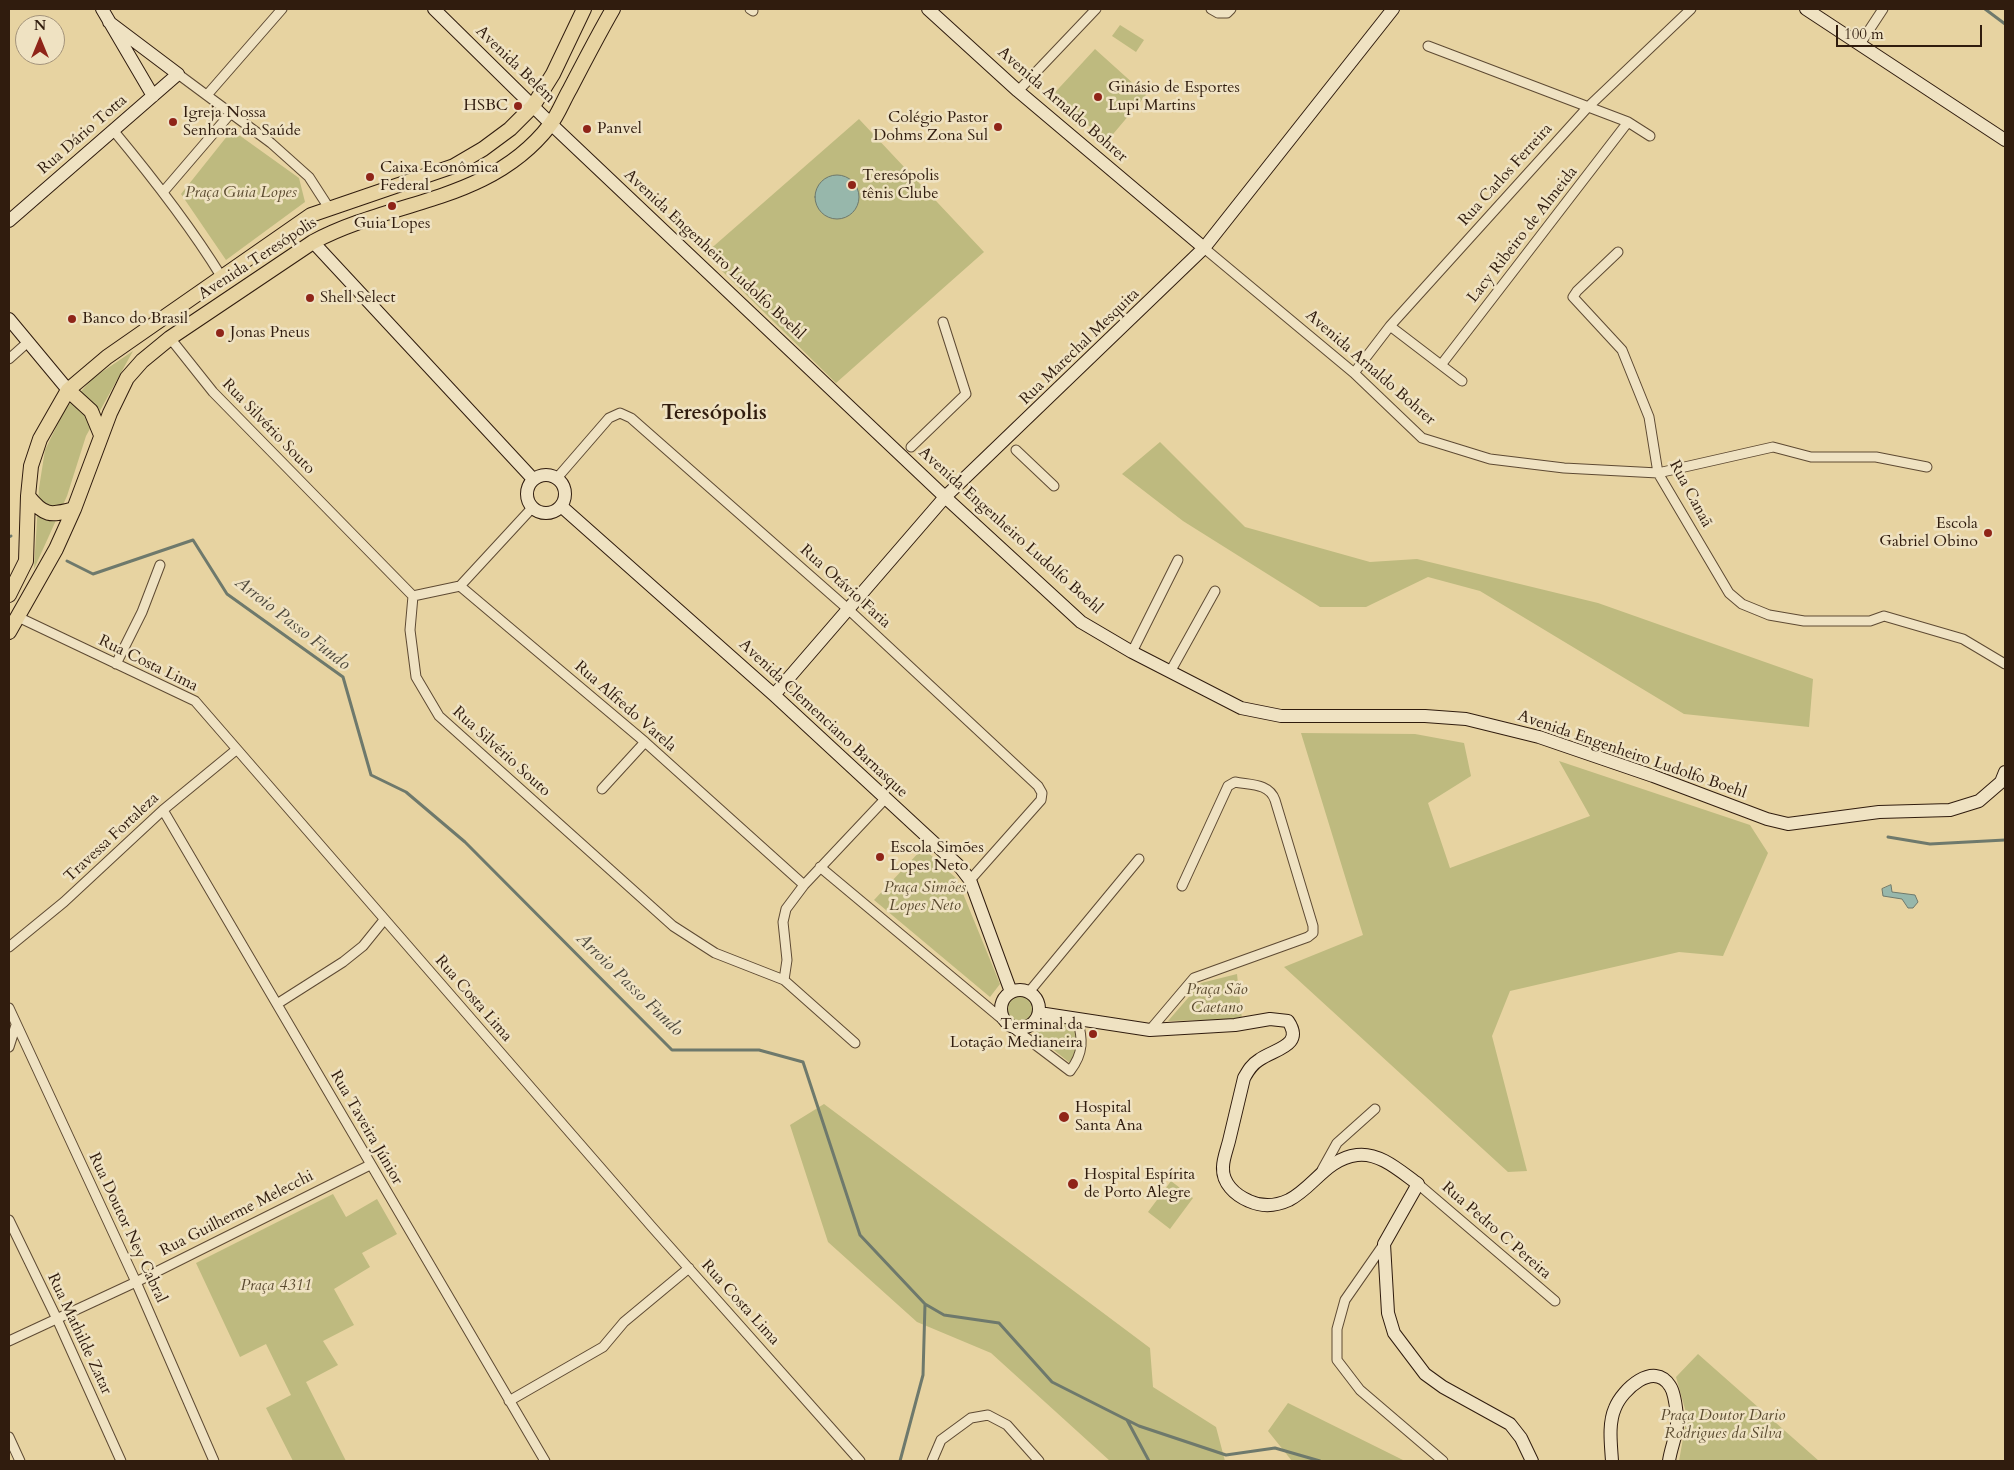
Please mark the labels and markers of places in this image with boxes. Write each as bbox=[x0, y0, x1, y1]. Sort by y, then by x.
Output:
place label: Ginásio de Esportes Lupi Martins bbox=[1108, 78, 1240, 116]
marker: Ginásio de Esportes Lupi Martins bbox=[1092, 91, 1104, 103]
place label: HSBC bbox=[463, 96, 508, 116]
marker: HSBC bbox=[512, 100, 524, 112]
place label: Igreja Nossa Senhora da Saúde bbox=[183, 103, 301, 141]
place label: Colégio Pastor Dohms Zona Sul bbox=[873, 108, 988, 146]
marker: Igreja Nossa Senhora da Saúde bbox=[167, 116, 179, 128]
place label: Panvel bbox=[597, 119, 642, 139]
marker: Colégio Pastor Dohms Zona Sul bbox=[992, 121, 1004, 133]
marker: Panvel bbox=[581, 123, 593, 135]
place label: Caixa Econômica Federal bbox=[380, 158, 499, 196]
place label: Teresópolis tênis Clube bbox=[862, 166, 939, 204]
marker: Caixa Econômica Federal bbox=[364, 171, 376, 183]
marker: Teresópolis tênis Clube bbox=[846, 179, 858, 191]
marker: Guia Lopes bbox=[386, 200, 398, 212]
place label: Guia Lopes bbox=[354, 214, 430, 234]
place label: Shell Select bbox=[320, 288, 395, 308]
marker: Shell Select bbox=[304, 292, 316, 304]
place label: Banco do Brasil bbox=[82, 309, 188, 329]
marker: Banco do Brasil bbox=[66, 313, 78, 325]
place label: Jonas Pneus bbox=[230, 323, 310, 343]
marker: Jonas Pneus bbox=[214, 327, 226, 339]
place label: Escola Gabriel Obino bbox=[1879, 514, 1978, 552]
marker: Escola Gabriel Obino bbox=[1982, 527, 1994, 539]
place label: Escola Simões Lopes Neto bbox=[890, 838, 984, 876]
marker: Escola Simões Lopes Neto bbox=[874, 851, 886, 863]
place label: Terminal da Lotação Medianeira bbox=[950, 1015, 1083, 1053]
marker: Terminal da Lotação Medianeira bbox=[1087, 1028, 1099, 1040]
place label: Hospital Santa Ana bbox=[1075, 1098, 1143, 1136]
marker: Hospital Santa Ana bbox=[1057, 1110, 1071, 1124]
place label: Hospital Espírita de Porto Alegre bbox=[1084, 1165, 1195, 1203]
marker: Hospital Espírita de Porto Alegre bbox=[1066, 1177, 1080, 1191]

